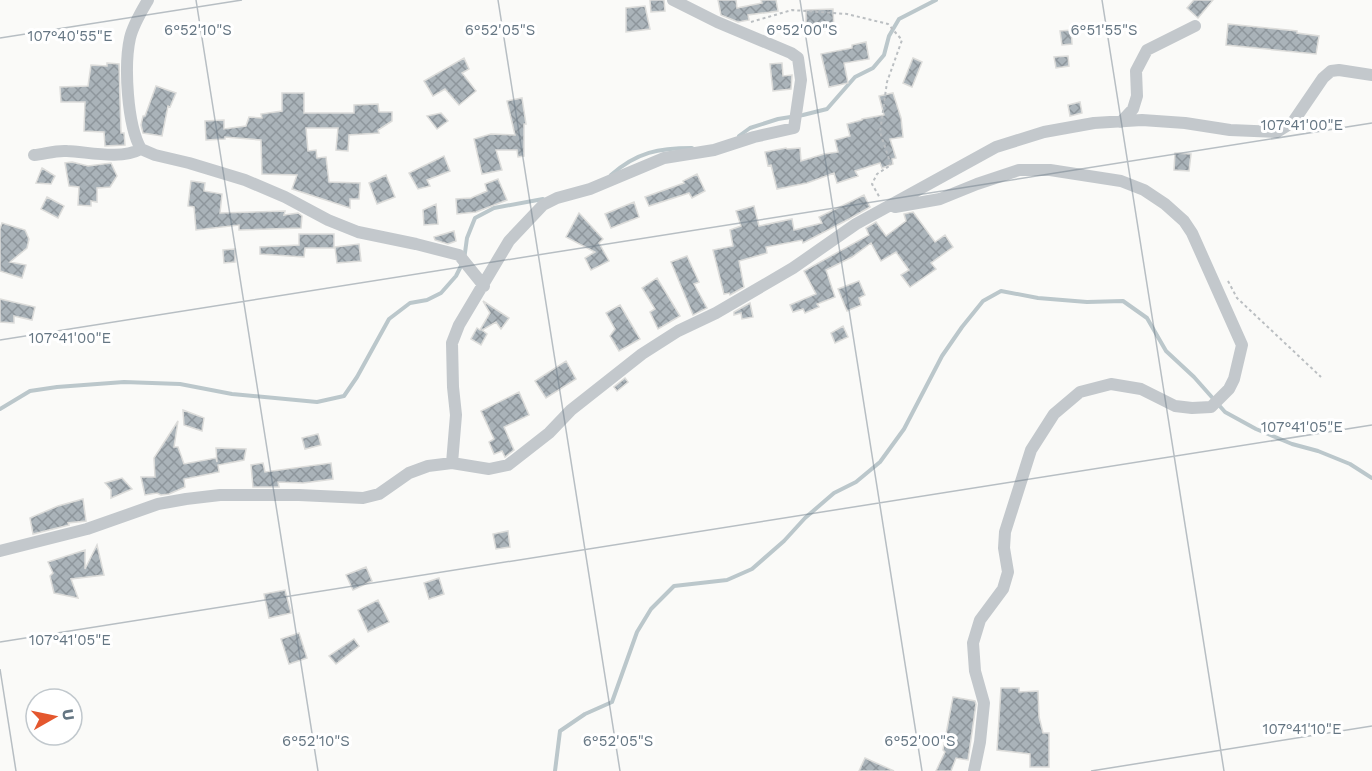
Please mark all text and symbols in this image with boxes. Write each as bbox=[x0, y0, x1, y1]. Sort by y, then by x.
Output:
text: 6°52'10"S bbox=[164, 21, 232, 39]
text: 6°52'05"S bbox=[465, 21, 535, 39]
text: 6°52'00"S bbox=[766, 21, 838, 39]
text: 6°51'55"S bbox=[1070, 21, 1138, 39]
text: 107°40'55"E bbox=[28, 27, 112, 45]
text: 107°41'00"E bbox=[1261, 116, 1343, 134]
text: 107°41'00"E bbox=[29, 329, 111, 347]
text: 107°41'05"E bbox=[1261, 418, 1343, 436]
text: 107°41'05"E bbox=[29, 631, 111, 649]
north arrow bbox=[24, 687, 84, 747]
text: U bbox=[58, 708, 79, 722]
text: 107°41'10"E bbox=[1263, 720, 1341, 738]
text: 6°52'10"S bbox=[282, 732, 350, 750]
text: 6°52'05"S bbox=[583, 732, 653, 750]
text: 6°52'00"S bbox=[884, 732, 956, 750]

